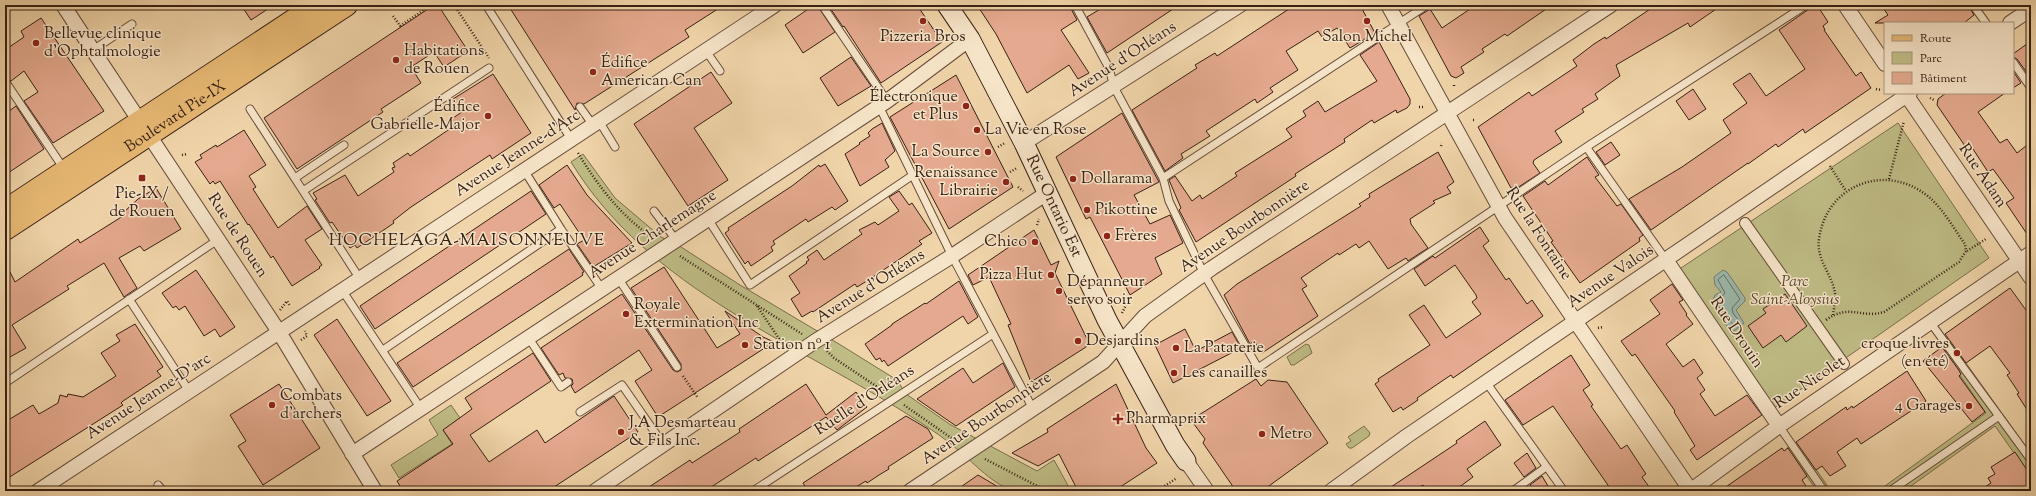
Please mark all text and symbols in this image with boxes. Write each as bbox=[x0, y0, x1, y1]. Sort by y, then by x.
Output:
marker: Pizzeria Bros bbox=[918, 16, 928, 26]
street label: Avenue d'Orléans bbox=[1065, 16, 1181, 104]
marker: Salon Michel bbox=[1362, 16, 1372, 26]
legend bbox=[1884, 22, 2014, 94]
place label: Bellevue clinique d'Ophtalmologie bbox=[44, 23, 161, 64]
place label: Pizzeria Bros bbox=[880, 26, 966, 49]
place label: Salon Michel bbox=[1322, 26, 1413, 49]
text: Route bbox=[1920, 30, 1952, 48]
marker: Bellevue clinique d'Ophtalmologie bbox=[31, 38, 41, 48]
place label: Habitations de Rouen bbox=[404, 40, 484, 81]
text: Parc bbox=[1920, 50, 1942, 68]
place label: Édifice American Can bbox=[601, 52, 703, 93]
marker: Habitations de Rouen bbox=[391, 55, 401, 65]
marker: Édifice American Can bbox=[588, 67, 598, 77]
text: Bâtiment bbox=[1920, 70, 1967, 88]
street label: Boulevard Pie-IX bbox=[120, 75, 231, 159]
place label: Électronique et Plus bbox=[870, 86, 958, 127]
place label: Édifice Gabrielle-Major bbox=[371, 96, 480, 137]
marker: Électronique et Plus bbox=[961, 101, 971, 111]
street label: Avenue Jeanne-d'Arc bbox=[451, 105, 585, 203]
marker: Édifice Gabrielle-Major bbox=[483, 111, 493, 121]
place label: La Vie en Rose bbox=[985, 119, 1087, 142]
marker: La Vie en Rose bbox=[972, 125, 982, 135]
street label: Rue Adam bbox=[1952, 139, 2012, 213]
place label: La Source bbox=[911, 141, 980, 164]
marker: La Source bbox=[983, 147, 993, 157]
street label: Rue Ontario Est bbox=[1020, 151, 1088, 262]
place label: Renaissance Librairie bbox=[914, 162, 998, 203]
place label: Dollarama bbox=[1081, 168, 1153, 191]
marker: Pie-IX / de Rouen bbox=[137, 173, 147, 183]
marker: Dollarama bbox=[1068, 174, 1078, 184]
street label: Avenue Bourbonnière bbox=[1175, 175, 1315, 279]
marker: Renaissance Librairie bbox=[1001, 177, 1011, 187]
place label: Pie-IX / de Rouen bbox=[109, 183, 175, 224]
street label: Rue la Fontaine bbox=[1499, 183, 1577, 285]
street label: Avenue Charlemagne bbox=[584, 185, 722, 285]
street label: Rue de Rouen bbox=[201, 189, 273, 283]
place label: Pikottine bbox=[1095, 199, 1158, 222]
marker: Pikottine bbox=[1082, 205, 1092, 215]
place label: Frères bbox=[1115, 225, 1157, 248]
district label: HOCHELAGA-MAISONNEUVE bbox=[329, 229, 605, 253]
place label: Chico bbox=[984, 231, 1027, 254]
marker: Frères bbox=[1102, 231, 1112, 241]
marker: Chico bbox=[1030, 237, 1040, 247]
street label: Avenue Valois bbox=[1563, 239, 1659, 315]
street label: Avenue d'Orléans bbox=[812, 244, 930, 330]
place label: Pizza Hut bbox=[979, 264, 1044, 287]
marker: Pizza Hut bbox=[1046, 270, 1056, 280]
place label: Dépanneur servo soir bbox=[1067, 271, 1145, 312]
park label: Parc Saint-Aloysius bbox=[1751, 271, 1839, 312]
marker: Dépanneur servo soir bbox=[1054, 286, 1064, 296]
street label: Rue Drouin bbox=[1704, 293, 1769, 374]
place label: Royale Extermination Inc bbox=[634, 294, 759, 335]
marker: Royale Extermination Inc bbox=[621, 309, 631, 319]
place label: Desjardins bbox=[1086, 330, 1159, 353]
place label: croque livres (en été) bbox=[1861, 333, 1949, 374]
place label: Station nº 1 bbox=[753, 334, 831, 357]
marker: Desjardins bbox=[1073, 336, 1083, 346]
place label: La Pataterie bbox=[1184, 337, 1264, 360]
marker: Station nº 1 bbox=[740, 340, 750, 350]
marker: La Pataterie bbox=[1171, 343, 1181, 353]
street label: Avenue Jeanne-D'arc bbox=[82, 348, 216, 446]
marker: croque livres (en été) bbox=[1952, 348, 1962, 358]
street label: Rue Nicolet bbox=[1770, 350, 1851, 415]
street label: Ruelle d'Orléans bbox=[811, 360, 919, 442]
place label: Les canailles bbox=[1182, 362, 1267, 385]
street label: Avenue Bourbonnière bbox=[917, 367, 1057, 471]
marker: Les canailles bbox=[1169, 368, 1179, 378]
place label: Combats d'archers bbox=[280, 385, 342, 426]
place label: 4 Garages bbox=[1895, 395, 1961, 418]
marker: Combats d'archers bbox=[267, 400, 277, 410]
marker: 4 Garages bbox=[1964, 401, 1974, 411]
place label: Pharmaprix bbox=[1126, 408, 1206, 431]
place label: J.A Desmarteau & Fils Inc. bbox=[628, 412, 736, 453]
marker: Pharmaprix bbox=[1113, 414, 1123, 424]
place label: Metro bbox=[1270, 423, 1312, 446]
marker: J.A Desmarteau & Fils Inc. bbox=[616, 427, 626, 437]
marker: Metro bbox=[1257, 429, 1267, 439]

